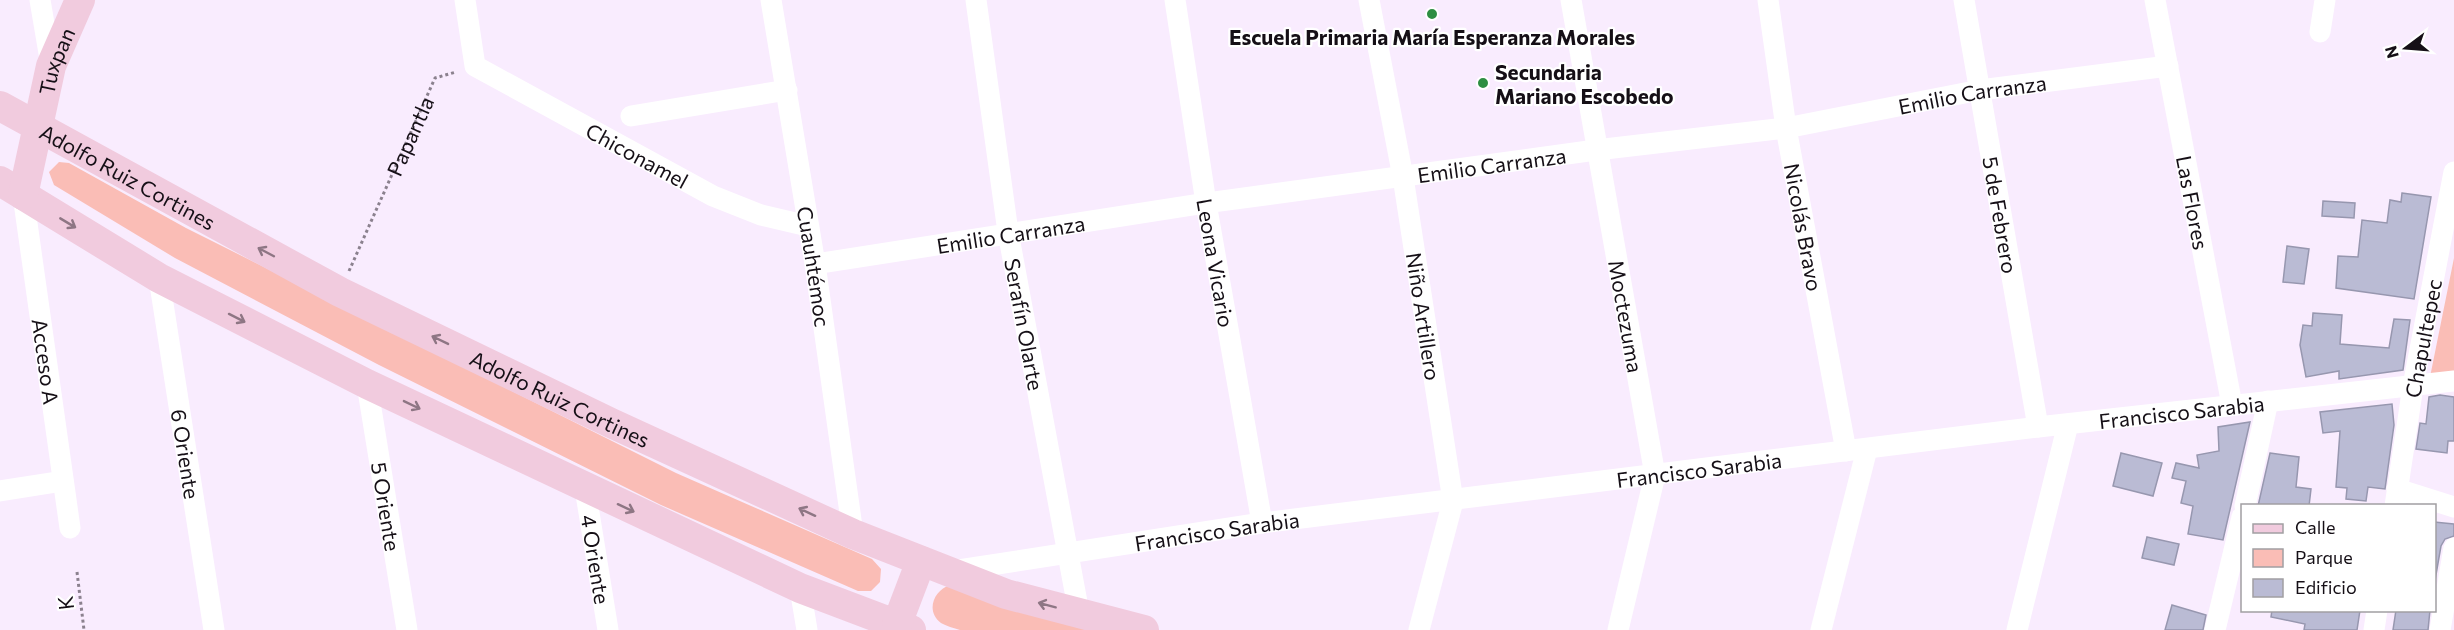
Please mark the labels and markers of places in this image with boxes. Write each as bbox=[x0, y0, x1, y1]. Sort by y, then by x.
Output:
marker: Escuela Primaria María Esperanza Morales bbox=[1425, 7, 1439, 21]
place label: Escuela Primaria María Esperanza Morales bbox=[1229, 24, 1635, 49]
place label: Secundaria Mariano Escobedo bbox=[1495, 59, 1674, 108]
marker: Secundaria Mariano Escobedo bbox=[1476, 76, 1490, 90]

